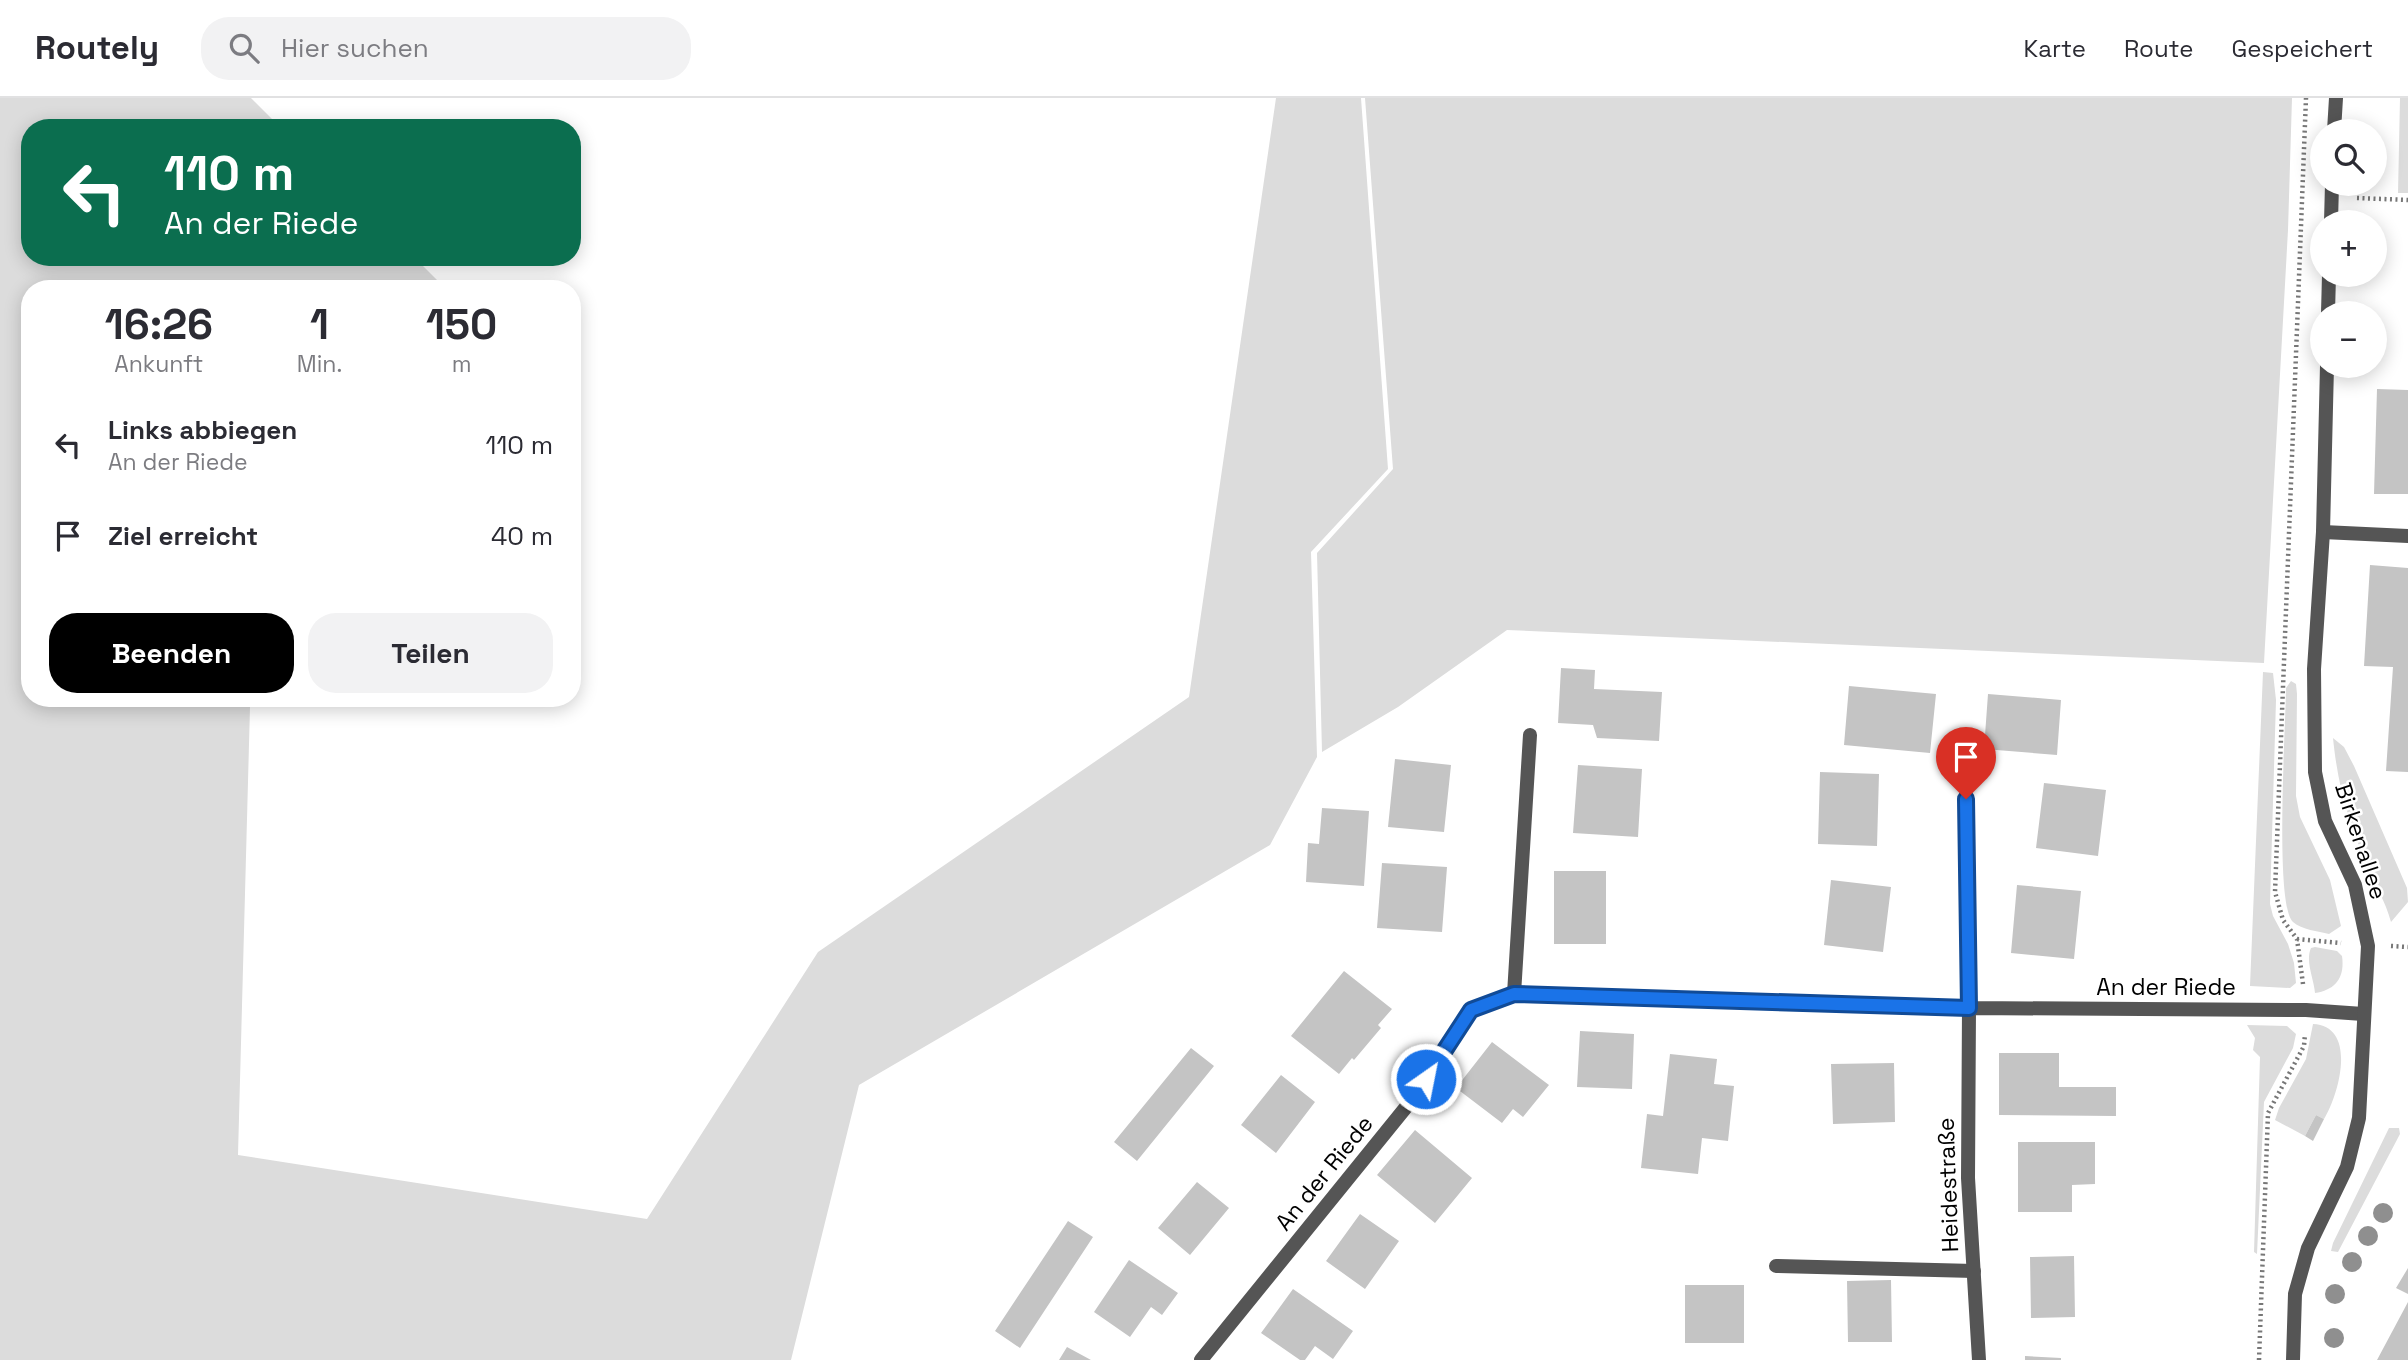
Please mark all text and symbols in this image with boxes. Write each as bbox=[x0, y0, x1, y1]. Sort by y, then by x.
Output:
search box bbox=[201, 17, 691, 80]
text: Routely bbox=[35, 27, 159, 69]
icon: search bbox=[225, 29, 263, 67]
text: Hier suchen bbox=[281, 31, 429, 65]
text: Karte bbox=[2024, 33, 2086, 64]
text: Route bbox=[2124, 33, 2193, 64]
text: Gespeichert bbox=[2231, 33, 2373, 64]
map controls bbox=[2310, 119, 2387, 378]
button: search bbox=[2310, 119, 2387, 196]
text: 110 m bbox=[164, 142, 294, 204]
icon: left bbox=[49, 147, 140, 238]
text: An der Riede bbox=[164, 203, 358, 243]
button: + bbox=[2310, 210, 2387, 287]
text: 16:26 bbox=[105, 298, 213, 351]
text: 1 bbox=[310, 298, 329, 351]
text: 150 bbox=[426, 298, 497, 351]
button: − bbox=[2310, 301, 2387, 378]
text: Ankunft bbox=[114, 349, 203, 379]
text: Min. bbox=[297, 349, 342, 379]
text: m bbox=[452, 349, 471, 379]
text: Links abbiegen bbox=[108, 413, 297, 447]
icon: left bbox=[49, 426, 87, 464]
text: 110 m bbox=[486, 428, 553, 462]
text: An der Riede bbox=[108, 447, 248, 477]
icon: arrive bbox=[49, 517, 87, 555]
text: Ziel erreicht bbox=[108, 519, 258, 553]
text: 40 m bbox=[491, 519, 553, 553]
button: Beenden bbox=[49, 613, 294, 693]
button: Teilen bbox=[308, 613, 553, 693]
pin bbox=[1936, 727, 1996, 799]
icon: arrive bbox=[1947, 738, 1985, 776]
street label: Birkenallee bbox=[2328, 779, 2394, 903]
street label: An der Riede bbox=[2096, 972, 2236, 1002]
position arrow bbox=[1389, 1042, 1463, 1116]
street label: An der Riede bbox=[1268, 1109, 1380, 1237]
street label: Heidestraße bbox=[1931, 1117, 1965, 1253]

